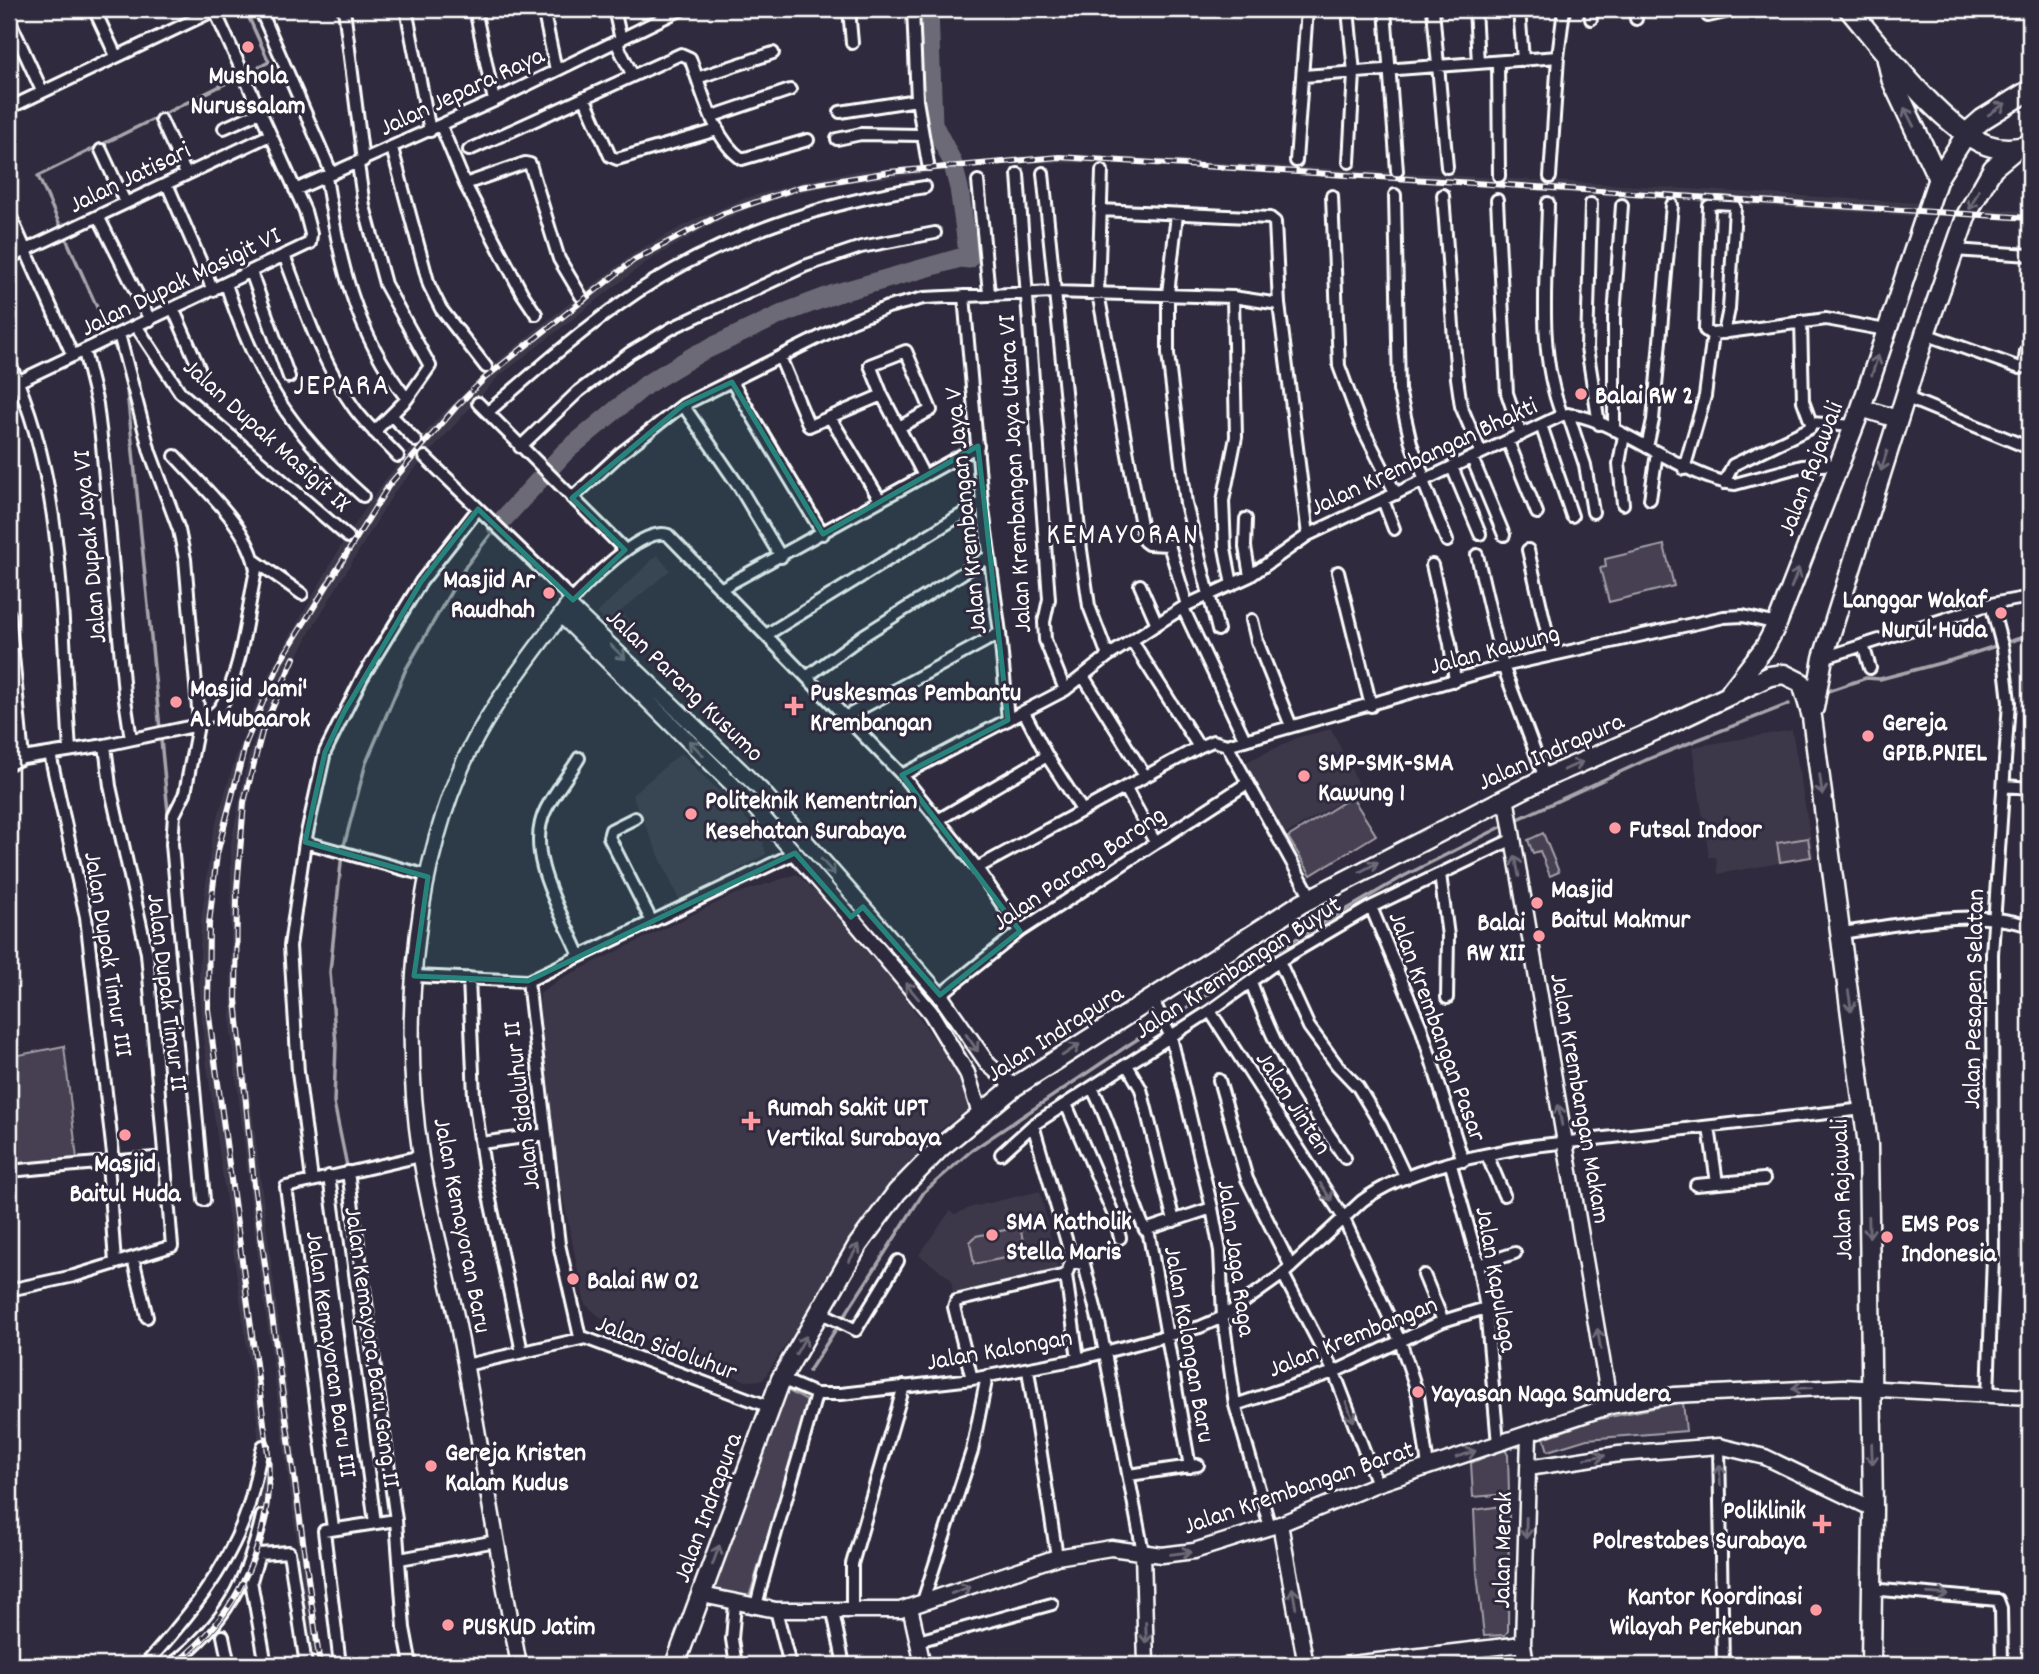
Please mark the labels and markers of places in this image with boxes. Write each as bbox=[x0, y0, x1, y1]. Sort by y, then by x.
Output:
marker: Mushola Nurussalam bbox=[240, 39, 256, 55]
place label: Mushola Nurussalam bbox=[190, 59, 306, 126]
place label: Balai RW 2 bbox=[1595, 379, 1694, 416]
marker: Balai RW 2 bbox=[1573, 386, 1589, 402]
place label: Masjid Ar Raudhah bbox=[443, 563, 535, 630]
place label: Langgar Wakaf Nurul Huda bbox=[1842, 583, 1989, 650]
marker: Masjid Ar Raudhah bbox=[541, 585, 557, 601]
marker: Langgar Wakaf Nurul Huda bbox=[1993, 605, 2009, 621]
place label: Masjid Jami' Al Mubaarok bbox=[190, 672, 311, 739]
place label: Puskesmas Pembantu Krembangan bbox=[810, 676, 1021, 743]
marker: Masjid Jami' Al Mubaarok bbox=[168, 694, 184, 710]
marker: Puskesmas Pembantu Krembangan bbox=[784, 696, 804, 716]
place label: Gereja GPIB.PNIEL bbox=[1882, 706, 1987, 773]
marker: Gereja GPIB.PNIEL bbox=[1860, 728, 1876, 744]
place label: SMP-SMK-SMA Kawung 1 bbox=[1318, 746, 1454, 813]
marker: SMP-SMK-SMA Kawung 1 bbox=[1296, 768, 1312, 784]
place label: Politeknik Kementrian Kesehatan Surabaya bbox=[705, 784, 917, 851]
marker: Politeknik Kementrian Kesehatan Surabaya bbox=[683, 806, 699, 822]
place label: Futsal Indoor bbox=[1629, 813, 1762, 850]
marker: Futsal Indoor bbox=[1607, 820, 1623, 836]
place label: Masjid Baitul Makmur bbox=[1551, 873, 1690, 940]
marker: Masjid Baitul Makmur bbox=[1529, 895, 1545, 911]
place label: Balai RW XII bbox=[1466, 906, 1526, 973]
marker: Balai RW XII bbox=[1531, 928, 1547, 944]
place label: Rumah Sakit UPT Vertikal Surabaya bbox=[767, 1091, 941, 1158]
marker: Rumah Sakit UPT Vertikal Surabaya bbox=[741, 1111, 761, 1131]
marker: Masjid Baitul Huda bbox=[117, 1127, 133, 1143]
place label: Masjid Baitul Huda bbox=[69, 1147, 181, 1214]
place label: SMA Katholik Stella Maris bbox=[1006, 1205, 1132, 1272]
place label: EMS Pos Indonesia bbox=[1901, 1207, 1997, 1274]
marker: SMA Katholik Stella Maris bbox=[984, 1227, 1000, 1243]
marker: EMS Pos Indonesia bbox=[1879, 1229, 1895, 1245]
place label: Balai RW 02 bbox=[587, 1264, 700, 1301]
marker: Balai RW 02 bbox=[565, 1271, 581, 1287]
place label: Yayasan Naga Samudera bbox=[1431, 1377, 1671, 1414]
marker: Yayasan Naga Samudera bbox=[1410, 1384, 1426, 1400]
place label: Gereja Kristen Kalam Kudus bbox=[445, 1436, 586, 1503]
marker: Gereja Kristen Kalam Kudus bbox=[423, 1458, 439, 1474]
place label: Poliklinik Polrestabes Surabaya bbox=[1592, 1494, 1807, 1561]
marker: Poliklinik Polrestabes Surabaya bbox=[1812, 1514, 1832, 1534]
place label: Kantor Koordinasi Wilayah Perkebunan bbox=[1610, 1580, 1802, 1647]
marker: Kantor Koordinasi Wilayah Perkebunan bbox=[1808, 1602, 1824, 1618]
place label: PUSKUD Jatim bbox=[462, 1610, 596, 1647]
marker: PUSKUD Jatim bbox=[440, 1617, 456, 1633]

